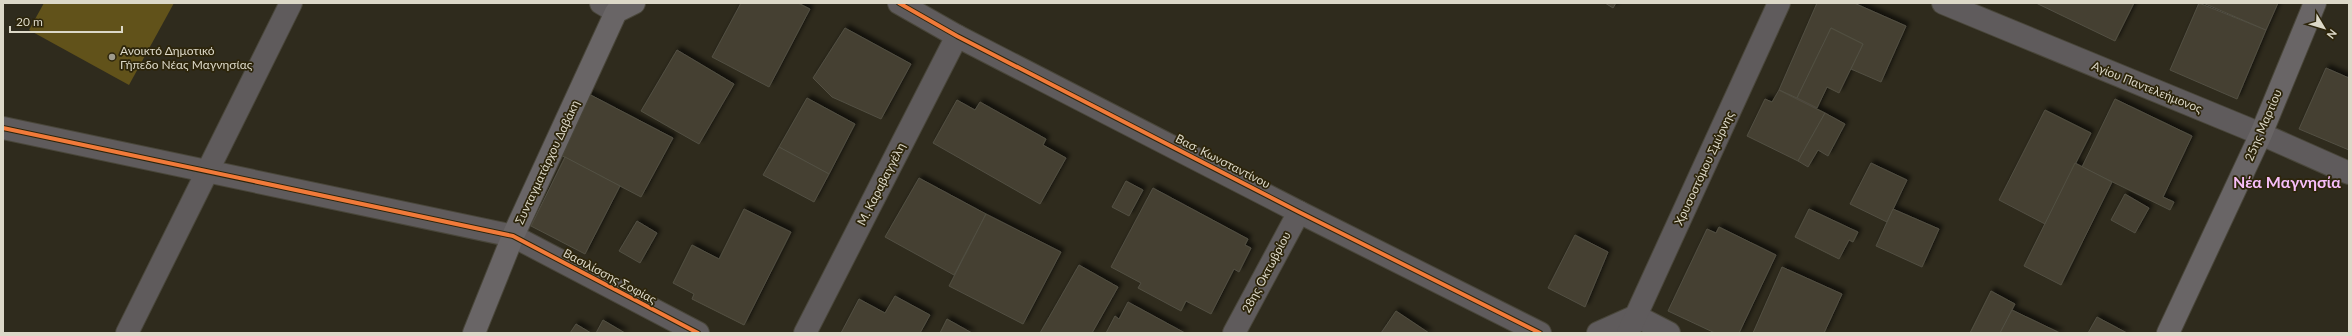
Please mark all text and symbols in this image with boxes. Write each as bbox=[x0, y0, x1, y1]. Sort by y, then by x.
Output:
scale bar bbox=[10, 8, 122, 34]
north arrow bbox=[2304, 8, 2344, 48]
text: 20 m bbox=[16, 14, 43, 29]
text: N bbox=[2325, 27, 2340, 42]
place label: Ανοικτό Δημοτικό Γήπεδο Νέας Μαγνησίας bbox=[120, 43, 253, 72]
marker: Ανοικτό Δημοτικό Γήπεδο Νέας Μαγνησίας bbox=[107, 52, 117, 62]
street label: Αγίου Παντελεήμονος bbox=[2090, 58, 2205, 116]
street label: 25ης Μαρτίου bbox=[2241, 87, 2285, 163]
street label: Συνταγματάρχου Δαβάκη bbox=[512, 97, 582, 227]
street label: Χρυσοστόμου Σμύρνης bbox=[1671, 108, 1737, 227]
street label: Βασ. Κωνσταντίνου bbox=[1173, 131, 1273, 191]
street label: Μ. Καραβαγγέλη bbox=[854, 140, 908, 228]
district label: Νέα Μαγνησία bbox=[2233, 172, 2341, 191]
street label: 28ης Οκτωβρίου bbox=[1238, 229, 1294, 315]
street label: Βασιλίσσης Σοφίας bbox=[561, 245, 659, 307]

